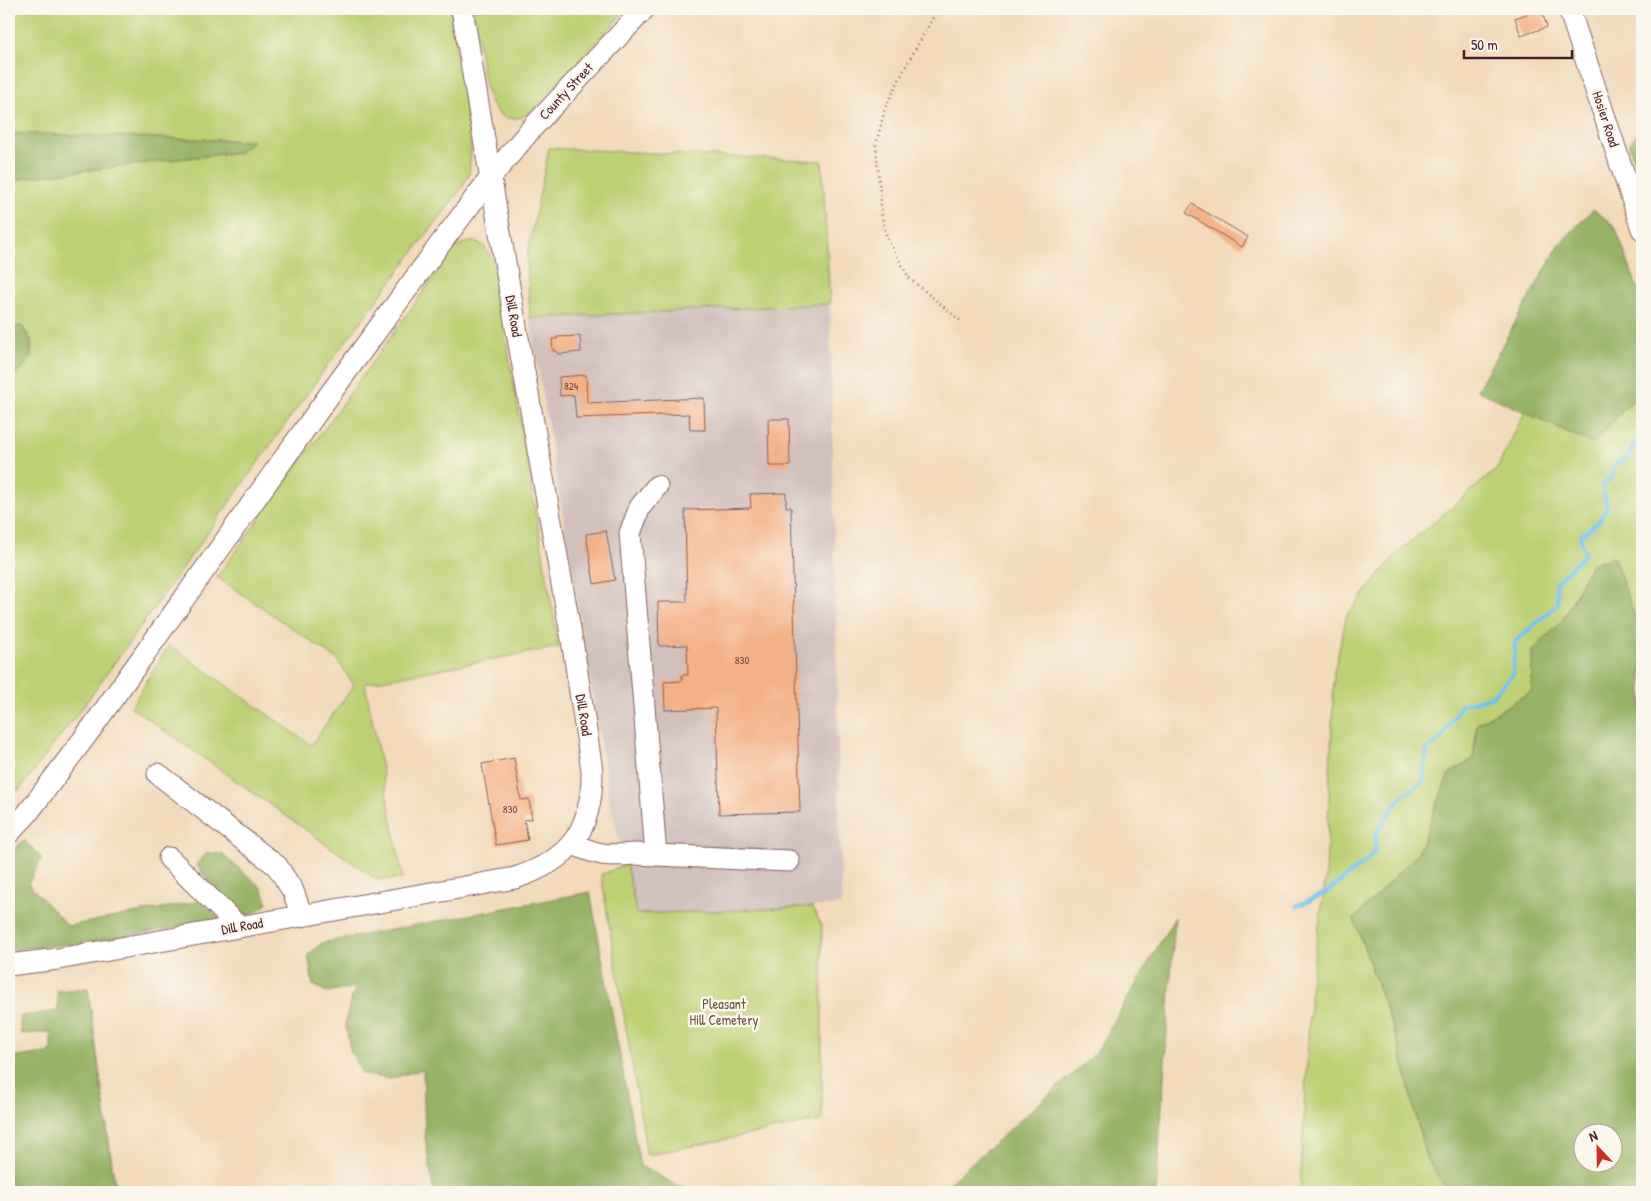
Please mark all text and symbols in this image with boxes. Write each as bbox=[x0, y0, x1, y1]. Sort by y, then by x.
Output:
scale bar bbox=[1464, 28, 1571, 60]
text: 50 m bbox=[1471, 34, 1498, 55]
street label: County Street bbox=[534, 58, 598, 124]
street label: Hosier Road bbox=[1589, 88, 1625, 150]
street label: Dill Road bbox=[501, 294, 528, 339]
house number: 824 bbox=[564, 379, 578, 393]
house number: 830 bbox=[735, 653, 749, 667]
street label: Dill Road bbox=[572, 693, 597, 738]
house number: 830 bbox=[503, 802, 517, 816]
street label: Dill Road bbox=[220, 912, 265, 939]
park label: Pleasant Hill Cemetery bbox=[690, 994, 759, 1030]
north arrow bbox=[1574, 1124, 1624, 1174]
text: N bbox=[1586, 1125, 1600, 1146]

